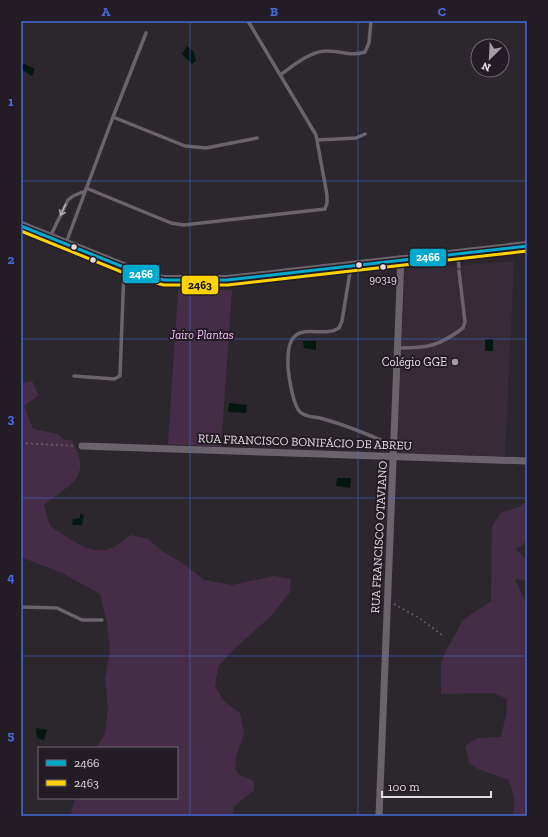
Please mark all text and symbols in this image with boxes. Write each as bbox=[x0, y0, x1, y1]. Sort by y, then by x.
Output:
text: A bbox=[102, 4, 111, 19]
text: B bbox=[270, 4, 278, 19]
text: C bbox=[438, 4, 446, 19]
north arrow bbox=[470, 38, 510, 78]
text: N bbox=[479, 59, 493, 74]
text: 1 bbox=[8, 94, 14, 109]
one-way arrow bbox=[59, 204, 66, 216]
unlabelled marker bbox=[69, 242, 79, 252]
line badge: 2466 bbox=[409, 248, 447, 267]
text: 2466 bbox=[416, 251, 440, 264]
text: 2 bbox=[8, 252, 15, 267]
unlabelled marker bbox=[88, 255, 98, 265]
unlabelled marker bbox=[354, 260, 364, 270]
marker: 90319 bbox=[378, 262, 388, 272]
line badge: 2466 bbox=[122, 264, 160, 284]
text: 2466 bbox=[129, 268, 153, 281]
place label: 90319 bbox=[369, 273, 397, 286]
line badge: 2463 bbox=[181, 275, 219, 295]
text: 2463 bbox=[188, 279, 212, 292]
park label: Jairo Plantas bbox=[169, 328, 234, 342]
place label: Colégio GGE bbox=[382, 355, 447, 369]
marker: Colégio GGE bbox=[450, 357, 460, 367]
text: 3 bbox=[8, 411, 15, 426]
street label: RUA FRANCISCO BONIFÁCIO DE ABREU bbox=[198, 430, 413, 453]
street label: RUA FRANCISCO OTAVIANO bbox=[368, 460, 390, 614]
text: 4 bbox=[7, 570, 15, 585]
text: 5 bbox=[8, 728, 15, 743]
legend bbox=[38, 747, 178, 799]
text: 2466 bbox=[74, 756, 99, 770]
scale bar bbox=[382, 773, 491, 799]
text: 2463 bbox=[74, 776, 99, 790]
text: 100 m bbox=[388, 780, 420, 794]

